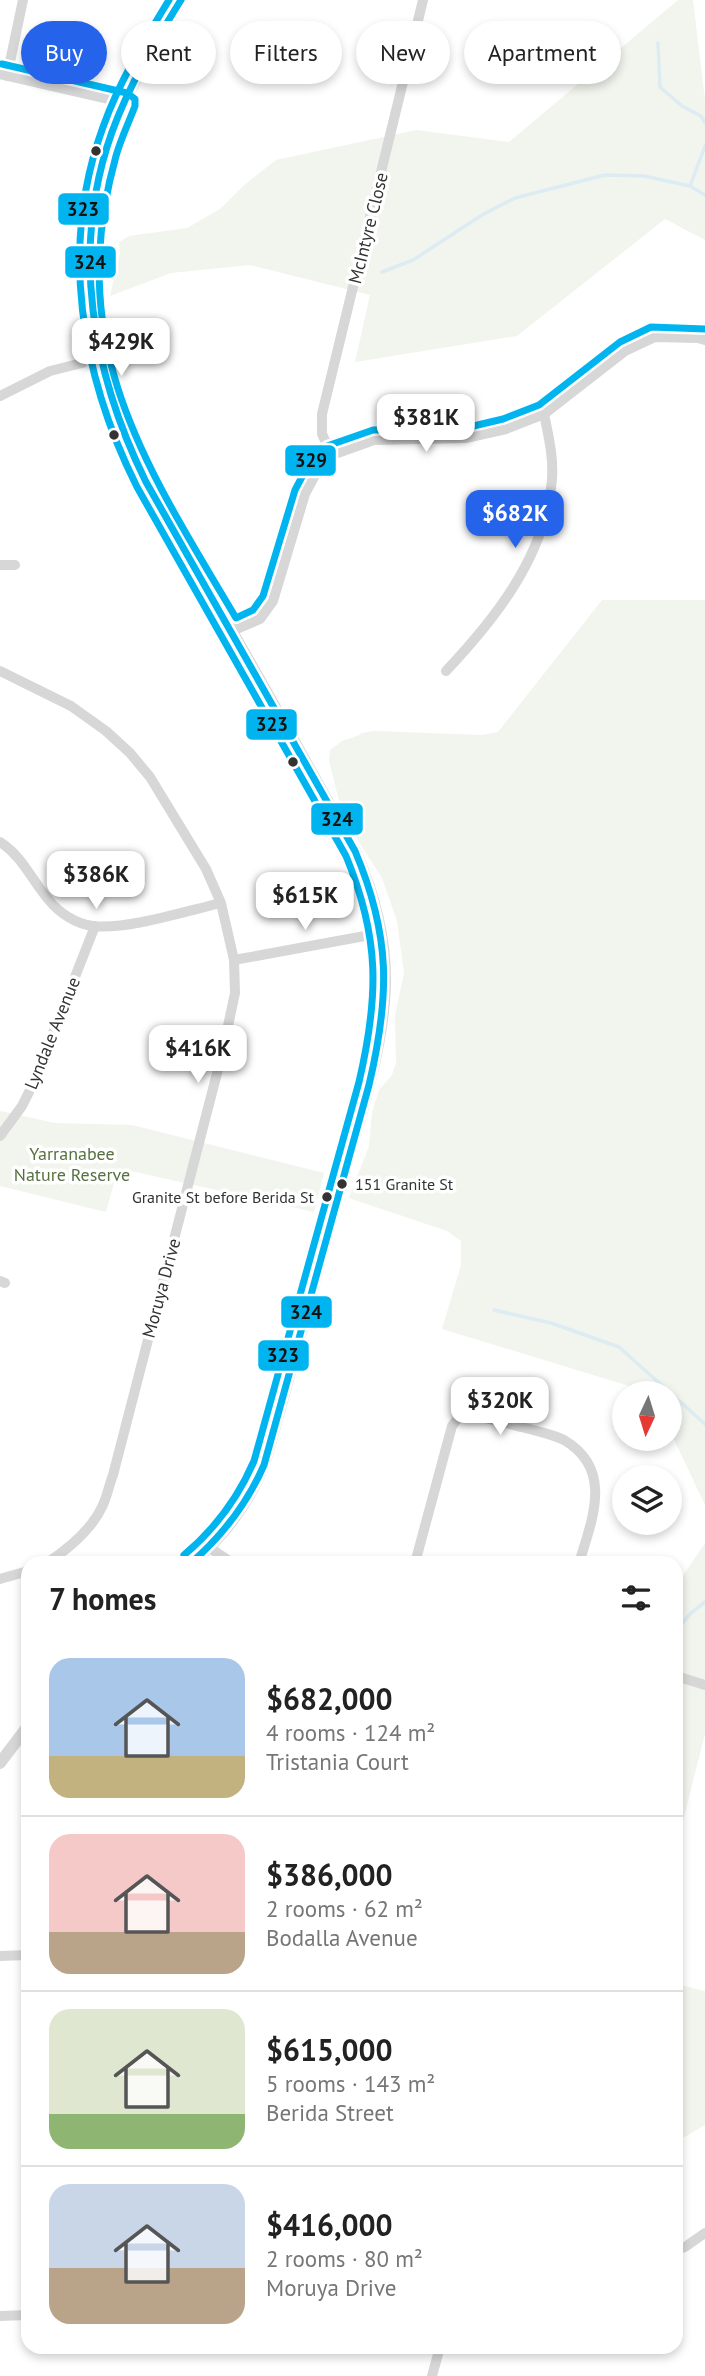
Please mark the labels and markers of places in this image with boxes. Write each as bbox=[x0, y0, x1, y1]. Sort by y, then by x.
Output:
unlabelled marker bbox=[89, 144, 103, 158]
pin: $429K bbox=[72, 318, 170, 378]
pin: $381K bbox=[377, 394, 475, 454]
unlabelled marker bbox=[107, 428, 121, 442]
pin: $682K bbox=[466, 490, 564, 550]
unlabelled marker bbox=[286, 755, 300, 769]
pin: $386K bbox=[47, 852, 145, 911]
pin: $615K bbox=[256, 872, 354, 932]
pin: $416K bbox=[149, 1026, 247, 1085]
place label: 151 Granite St bbox=[355, 1174, 454, 1194]
marker: 151 Granite St bbox=[335, 1177, 349, 1191]
place label: Granite St before Berida St bbox=[132, 1187, 315, 1207]
marker: Granite St before Berida St bbox=[320, 1190, 334, 1204]
pin: $320K bbox=[451, 1378, 549, 1437]

